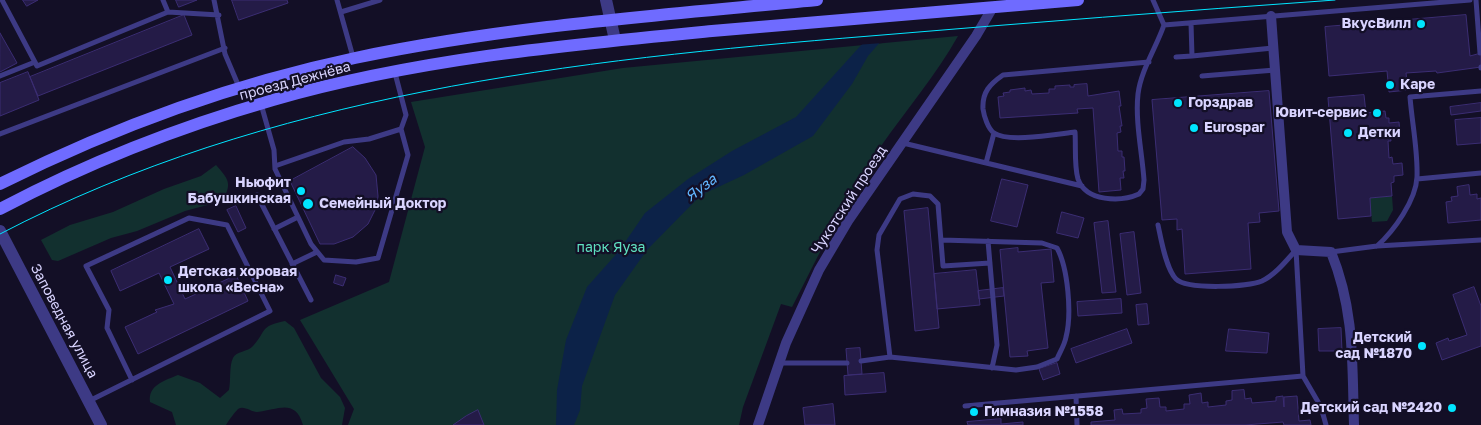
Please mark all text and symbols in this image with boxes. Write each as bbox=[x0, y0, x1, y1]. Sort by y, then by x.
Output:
place label: ВкусВилл bbox=[1342, 16, 1411, 32]
marker: ВкусВилл bbox=[1415, 18, 1427, 30]
street label: проезд Дежнёва bbox=[238, 58, 352, 104]
place label: Каре bbox=[1400, 77, 1435, 93]
marker: Каре bbox=[1384, 79, 1396, 91]
place label: Горздрав bbox=[1188, 95, 1253, 111]
marker: Горздрав bbox=[1172, 97, 1184, 109]
place label: Ювит-сервис bbox=[1275, 105, 1367, 121]
marker: Ювит-сервис bbox=[1371, 107, 1383, 119]
place label: Eurospar bbox=[1204, 120, 1265, 136]
marker: Eurospar bbox=[1188, 122, 1200, 134]
place label: Детки bbox=[1358, 125, 1401, 141]
marker: Детки bbox=[1342, 127, 1354, 139]
street label: Чукотский проезд bbox=[808, 143, 890, 257]
water label: Яуза bbox=[682, 170, 720, 206]
place label: Ньюфит Бабушкинская bbox=[187, 175, 291, 208]
marker: Ньюфит Бабушкинская bbox=[295, 185, 307, 197]
place label: Семейный Доктор bbox=[319, 196, 446, 212]
marker: Семейный Доктор bbox=[301, 197, 315, 211]
park label: парк Яуза bbox=[577, 240, 645, 256]
street label: Заповедная улица bbox=[27, 261, 101, 381]
place label: Детская хоровая школа «Весна» bbox=[178, 264, 297, 296]
marker: Детская хоровая школа «Весна» bbox=[162, 274, 174, 286]
place label: Детский сад №1870 bbox=[1335, 330, 1412, 362]
marker: Детский сад №1870 bbox=[1416, 340, 1428, 352]
place label: Детский сад №2420 bbox=[1301, 400, 1442, 416]
marker: Детский сад №2420 bbox=[1446, 402, 1458, 414]
place label: Гимназия №1558 bbox=[984, 404, 1103, 420]
marker: Гимназия №1558 bbox=[968, 406, 980, 418]

